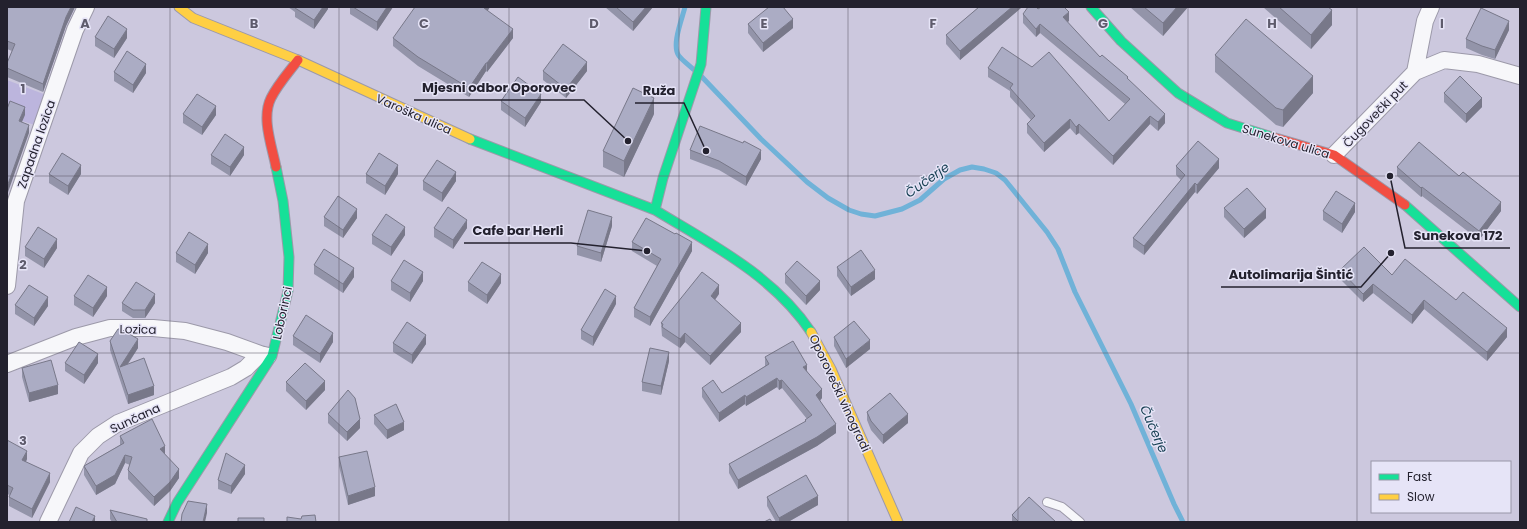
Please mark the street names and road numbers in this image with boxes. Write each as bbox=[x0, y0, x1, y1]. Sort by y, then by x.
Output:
street label: Čugovečki put bbox=[1339, 77, 1411, 151]
street label: Varoška ulica bbox=[373, 90, 455, 138]
street label: Zapadna lozica bbox=[13, 98, 59, 190]
street label: Sunekova ulica bbox=[1240, 120, 1332, 162]
street label: Loborinci bbox=[268, 285, 296, 341]
street label: Lozica bbox=[120, 320, 156, 338]
street label: Oporovečki vinogradi bbox=[805, 331, 875, 455]
street label: Sunčana bbox=[107, 399, 163, 437]

